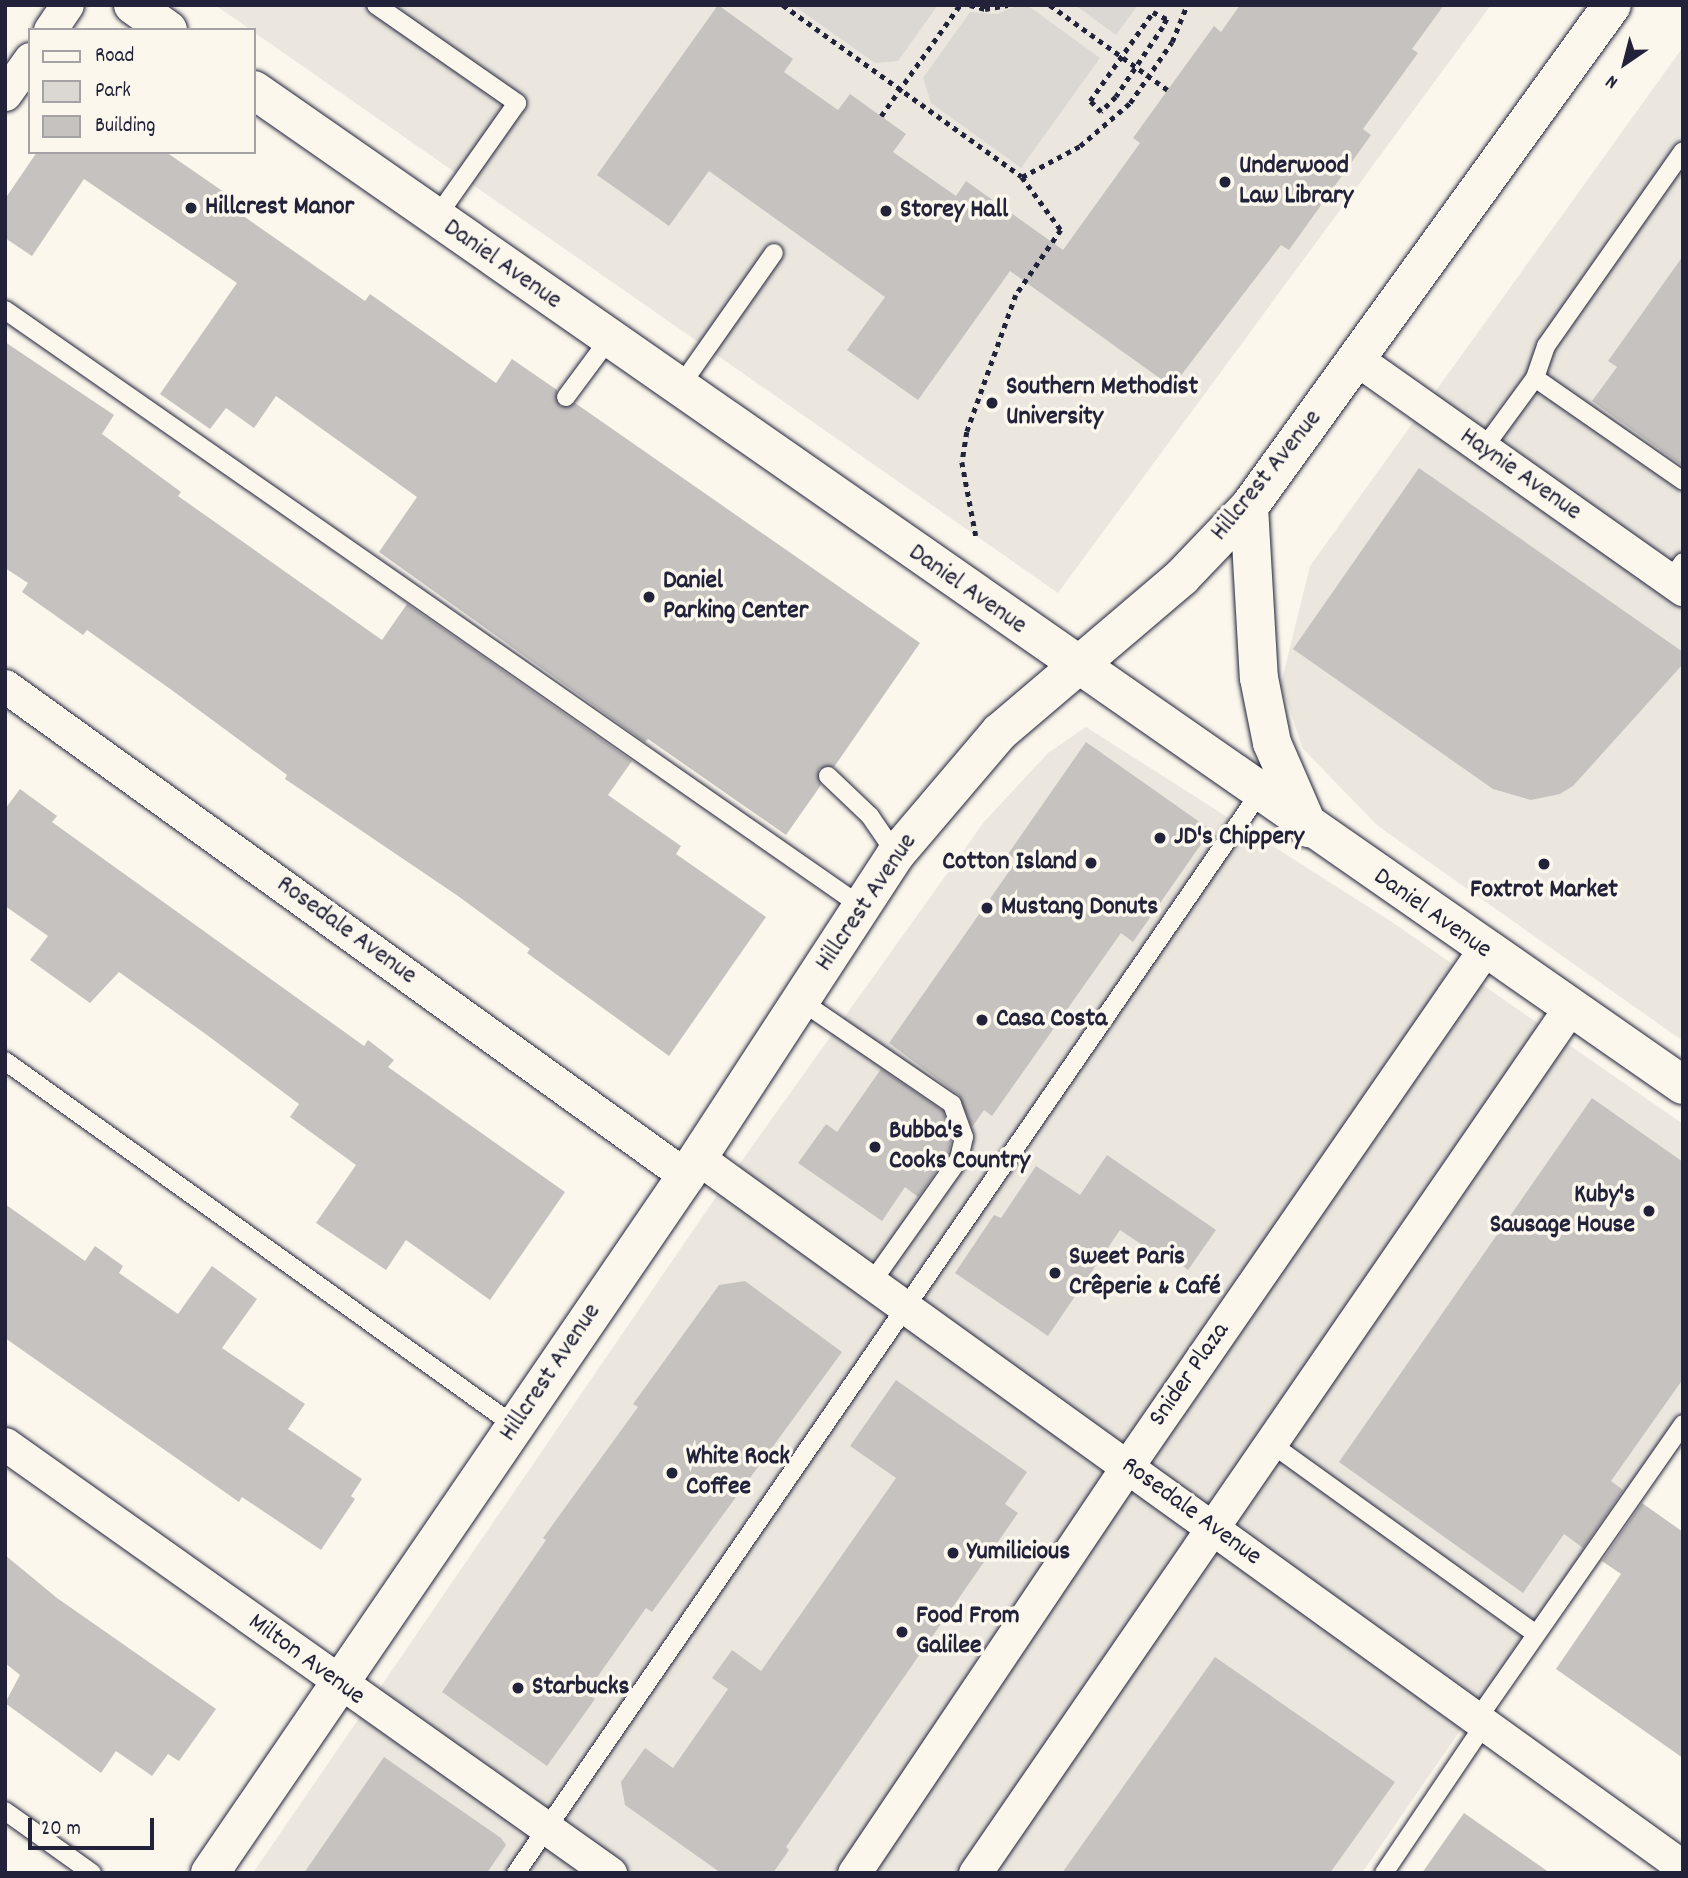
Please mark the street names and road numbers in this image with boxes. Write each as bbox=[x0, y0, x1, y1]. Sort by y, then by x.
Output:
street label: Daniel Avenue bbox=[437, 213, 567, 317]
street label: Hillcrest Avenue bbox=[1205, 404, 1329, 548]
street label: Haynie Avenue bbox=[1453, 422, 1587, 528]
street label: Daniel Avenue bbox=[902, 538, 1032, 642]
street label: Hillcrest Avenue bbox=[809, 828, 925, 978]
street label: Daniel Avenue bbox=[1367, 862, 1497, 966]
street label: Rosedale Avenue bbox=[270, 870, 422, 992]
street label: Hillcrest Avenue bbox=[493, 1298, 609, 1448]
street label: Snider Plaza bbox=[1143, 1317, 1237, 1433]
street label: Rosedale Avenue bbox=[1115, 1451, 1267, 1573]
street label: Milton Avenue bbox=[242, 1607, 370, 1713]

